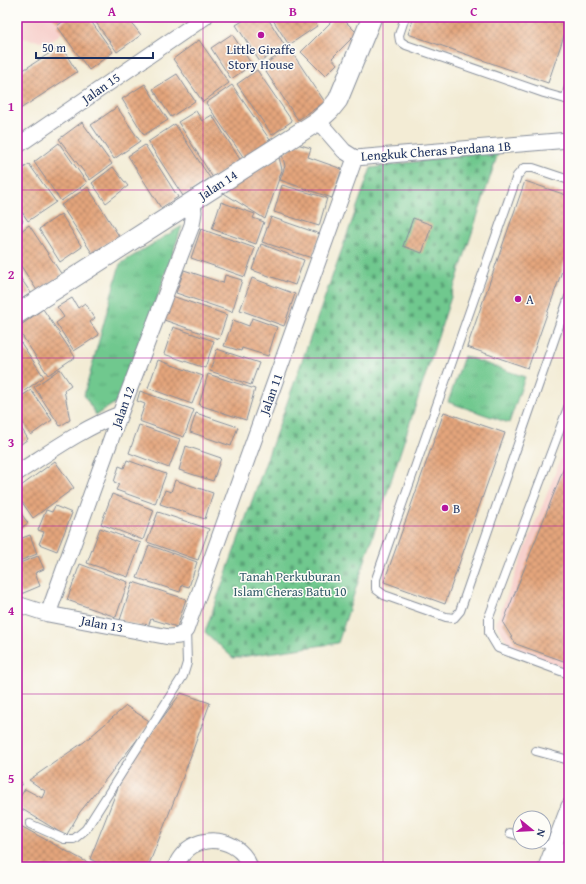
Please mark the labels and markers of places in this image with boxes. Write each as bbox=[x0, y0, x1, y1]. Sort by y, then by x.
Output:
marker: Little Giraffe Story House bbox=[256, 30, 266, 40]
place label: Little Giraffe Story House bbox=[227, 40, 295, 74]
place label: A bbox=[526, 290, 534, 309]
marker: A bbox=[513, 294, 523, 304]
place label: B bbox=[453, 499, 460, 518]
marker: B bbox=[440, 503, 450, 513]

